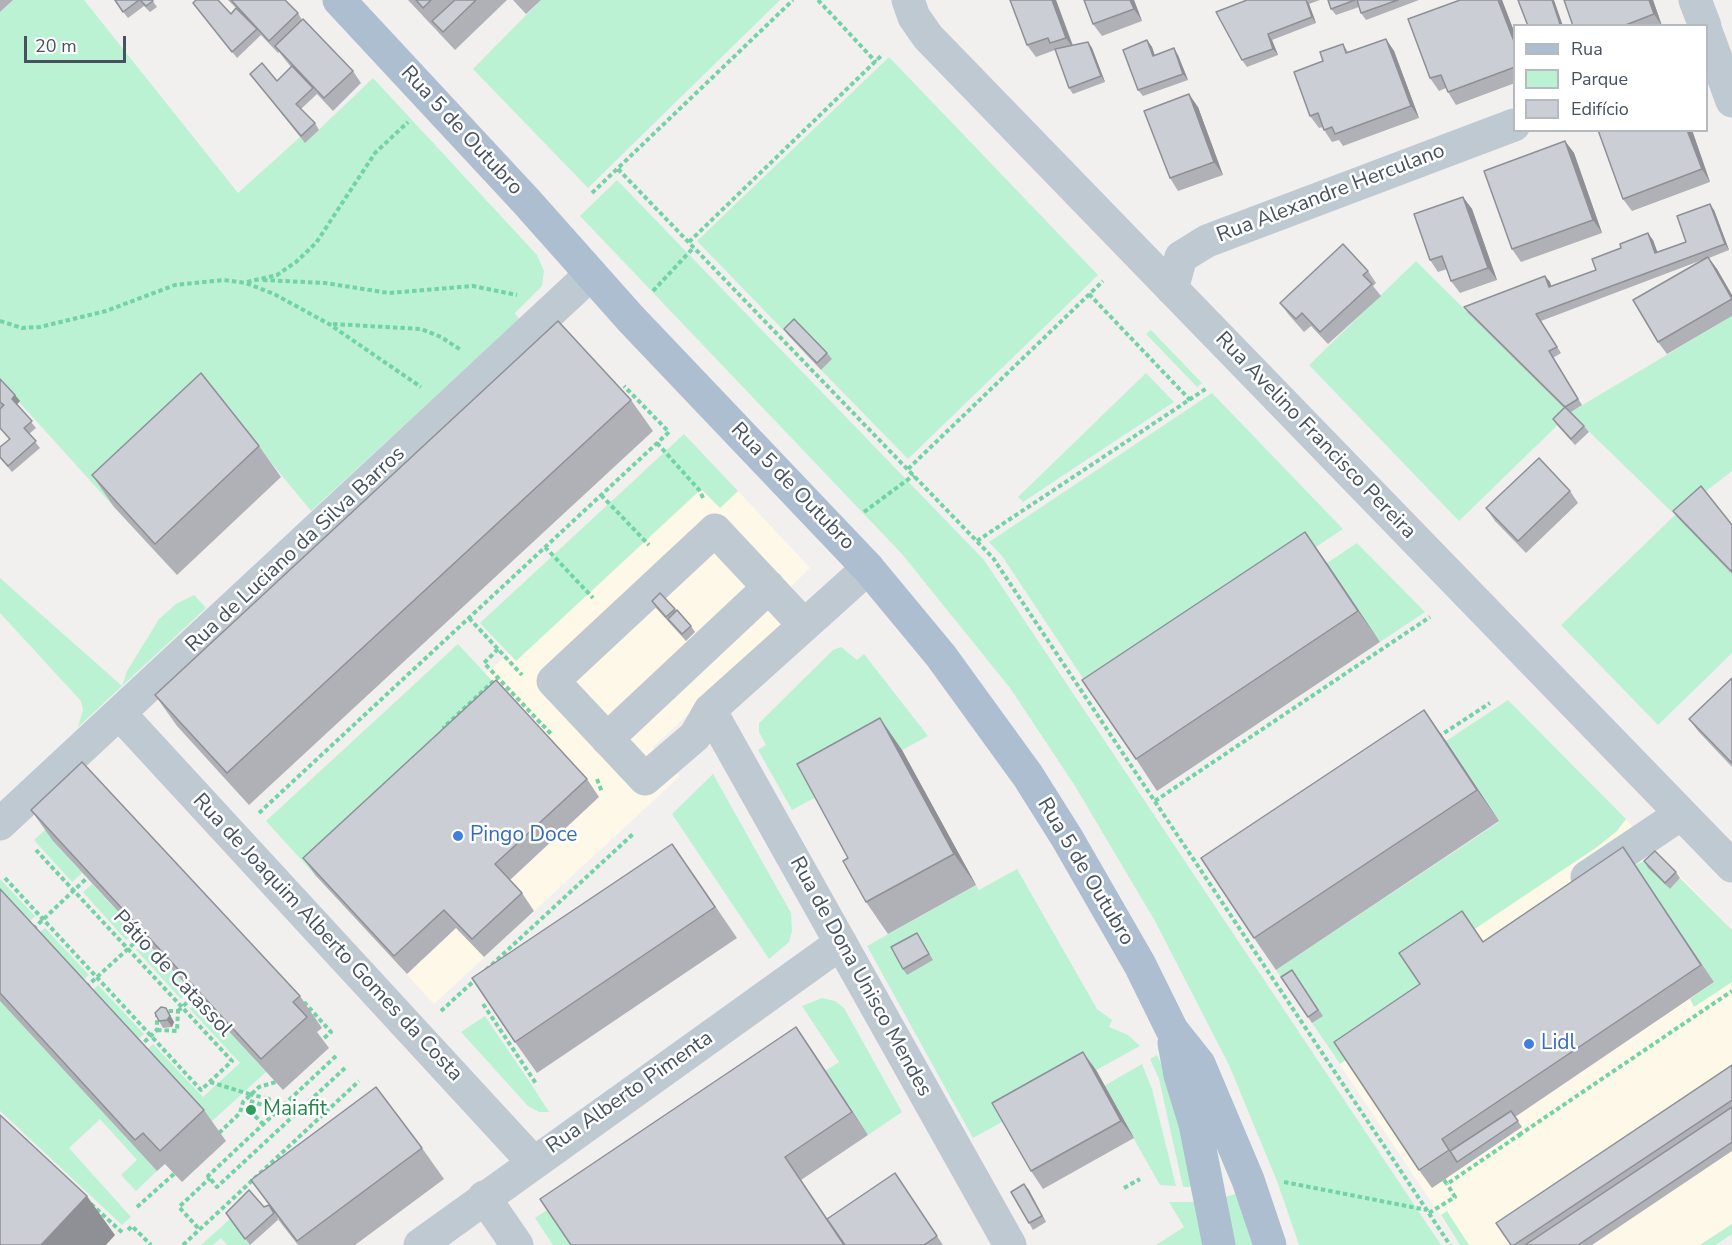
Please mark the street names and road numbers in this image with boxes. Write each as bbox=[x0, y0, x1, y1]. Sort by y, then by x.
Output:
street label: Rua 5 de Outubro bbox=[395, 61, 527, 201]
street label: Rua Alexandre Herculano bbox=[1213, 139, 1449, 249]
street label: Rua Avelino Francisco Pereira bbox=[1209, 327, 1421, 545]
street label: Rua 5 de Outubro bbox=[725, 418, 859, 556]
street label: Rua de Luciano da Silva Barros bbox=[181, 442, 411, 658]
street label: Rua de Joaquim Alberto Gomes da Costa bbox=[187, 789, 467, 1087]
street label: Rua 5 de Outubro bbox=[1031, 794, 1139, 950]
street label: Rua de Dona Unisco Mendes bbox=[783, 853, 937, 1101]
street label: Pátio de Catassol bbox=[107, 906, 237, 1042]
street label: Rua Alberto Pimenta bbox=[542, 1026, 718, 1160]

